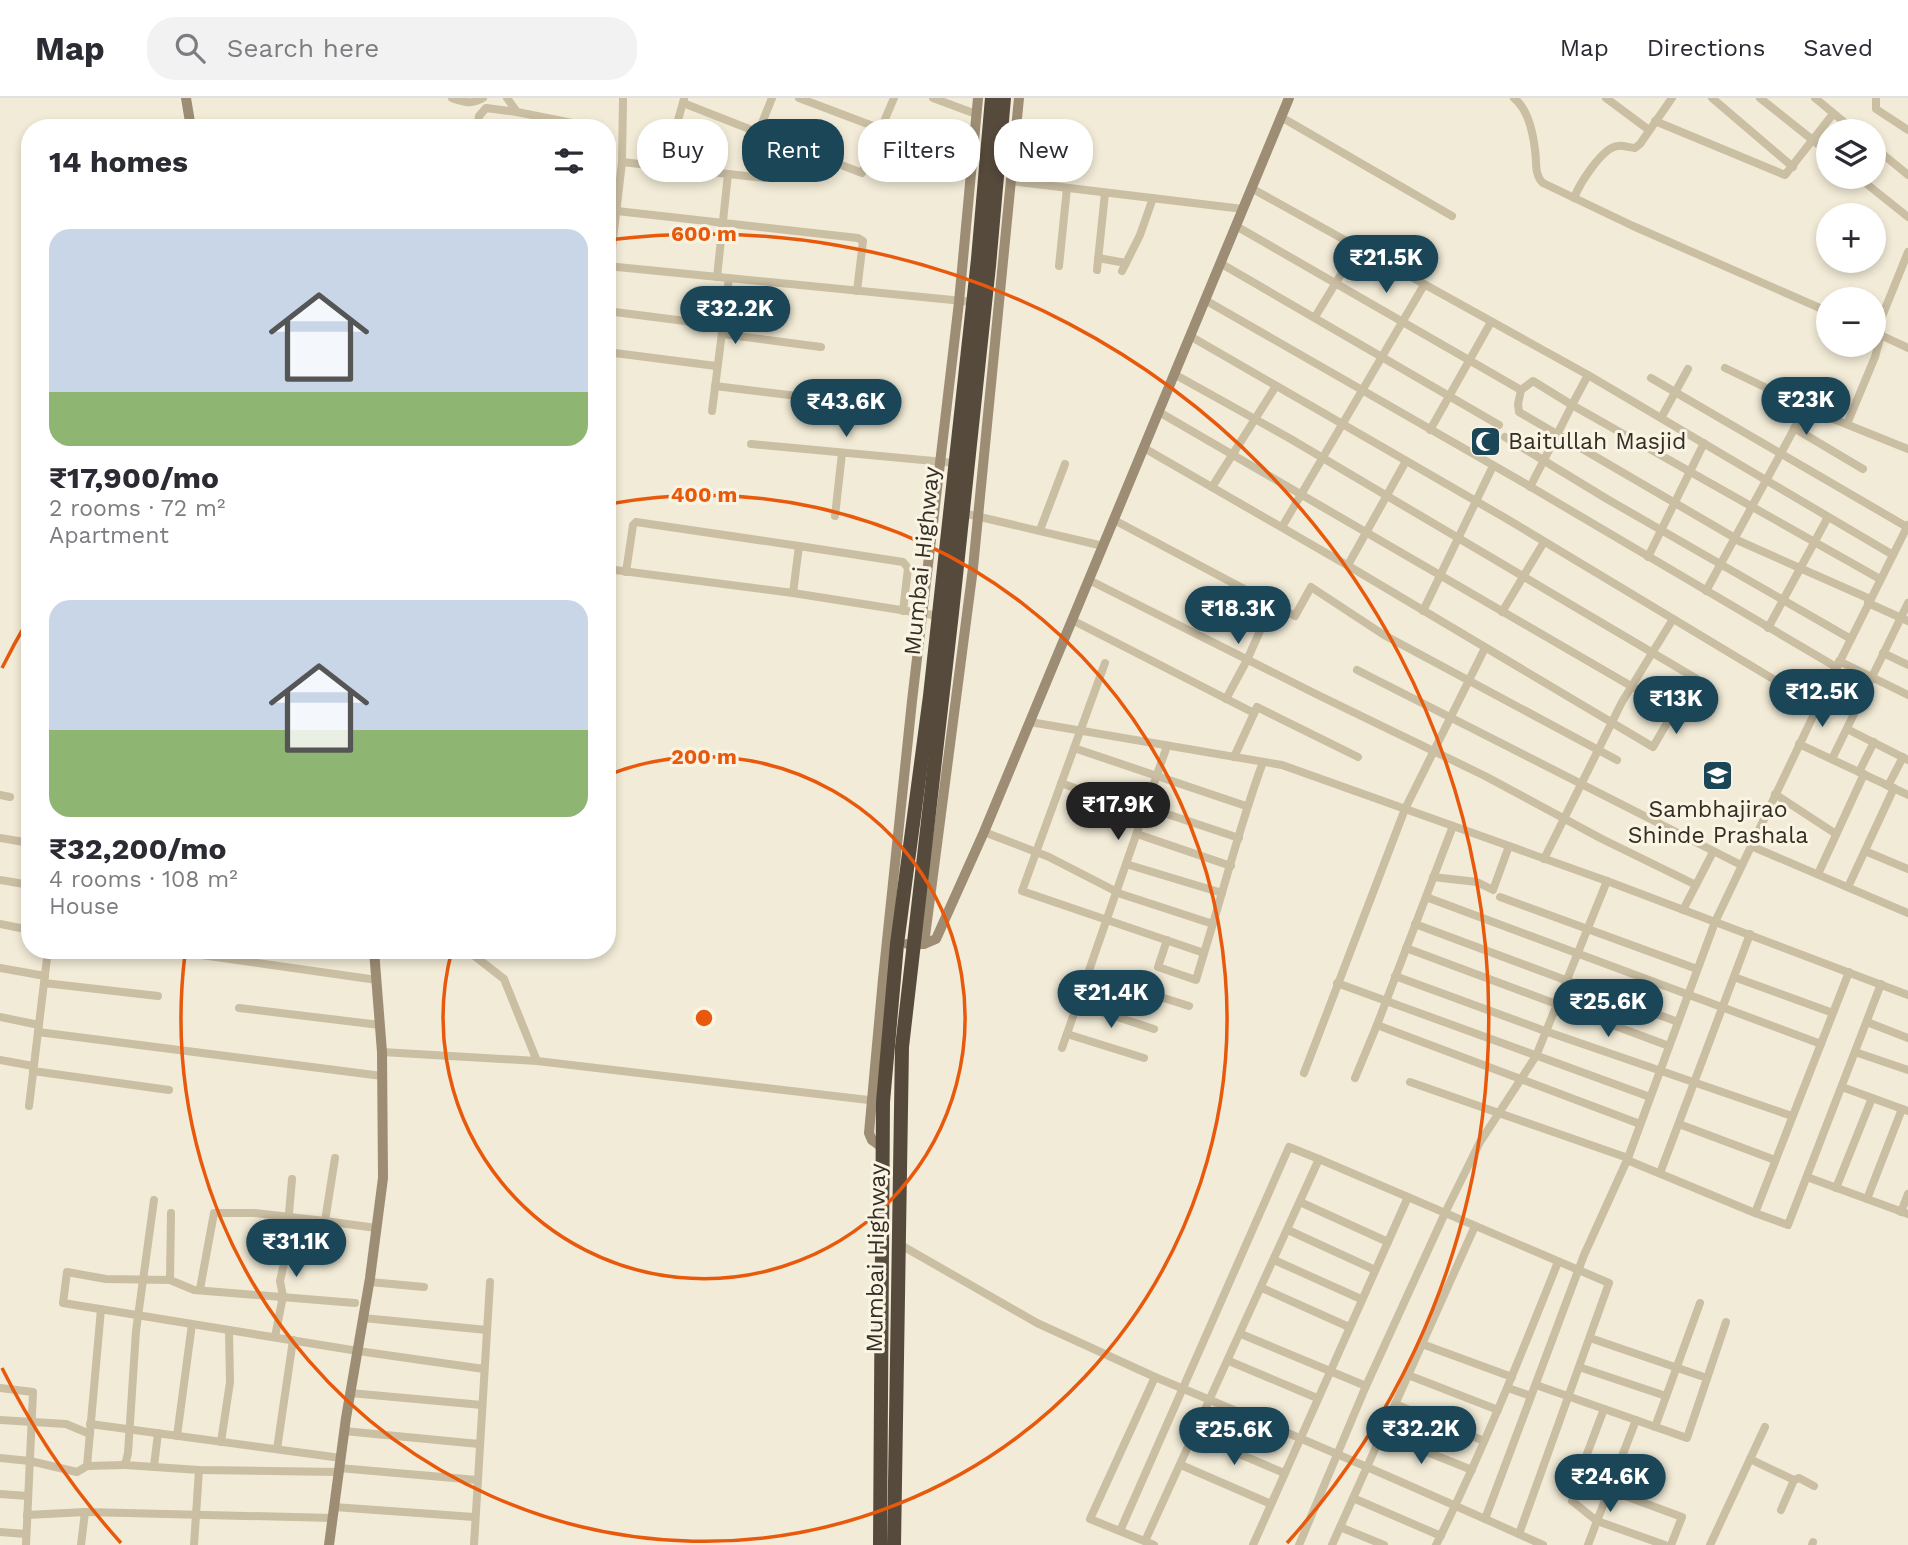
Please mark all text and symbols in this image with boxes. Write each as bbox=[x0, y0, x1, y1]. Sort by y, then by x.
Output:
search box bbox=[147, 17, 637, 80]
text: Map bbox=[35, 29, 105, 68]
icon: search bbox=[171, 29, 209, 67]
text: Search here bbox=[227, 33, 379, 63]
text: Map bbox=[1560, 34, 1609, 62]
text: Directions bbox=[1647, 34, 1765, 62]
text: Saved bbox=[1803, 34, 1873, 62]
chip: Buy bbox=[637, 119, 728, 182]
chip: Rent bbox=[742, 119, 844, 182]
chip: Filters bbox=[858, 119, 980, 182]
chip: New bbox=[994, 119, 1093, 182]
map controls bbox=[1816, 119, 1886, 357]
button: layers bbox=[1816, 119, 1886, 189]
icon: filters bbox=[550, 142, 588, 180]
text: 14 homes bbox=[49, 144, 188, 179]
button: + bbox=[1816, 203, 1886, 273]
text: 600 m bbox=[671, 221, 737, 246]
pin: ₹21.5K bbox=[1329, 236, 1443, 295]
text: ₹21.5K bbox=[1349, 244, 1423, 271]
icon: home bbox=[256, 274, 382, 400]
pin: ₹32.2K bbox=[678, 286, 792, 346]
button: − bbox=[1816, 287, 1886, 357]
text: ₹32.2K bbox=[696, 295, 774, 322]
pin: ₹23K bbox=[1765, 378, 1847, 437]
pin: ₹43.6K bbox=[789, 380, 903, 439]
text: ₹23K bbox=[1777, 386, 1835, 413]
text: ₹43.6K bbox=[807, 388, 885, 415]
mosque icon: Baitullah Masjid bbox=[1468, 424, 1502, 458]
place label: Baitullah Masjid bbox=[1508, 428, 1686, 455]
text: ₹17,900/mo bbox=[49, 460, 219, 495]
street label: Mumbai Highway bbox=[899, 465, 945, 657]
text: 400 m bbox=[671, 482, 737, 507]
text: 2 rooms · 72 m² bbox=[49, 495, 225, 522]
text: Apartment bbox=[49, 522, 169, 549]
pin: ₹18.3K bbox=[1181, 587, 1295, 646]
text: ₹18.3K bbox=[1201, 595, 1275, 622]
icon: home bbox=[256, 645, 382, 771]
pin: ₹12.5K bbox=[1765, 670, 1879, 729]
pin: ₹13K bbox=[1635, 676, 1717, 736]
text: ₹12.5K bbox=[1785, 678, 1859, 705]
text: ₹13K bbox=[1649, 685, 1703, 712]
text: 200 m bbox=[671, 744, 737, 769]
school or university icon: Sambhajirao Shinde Prashala bbox=[1701, 758, 1735, 792]
pin: ₹17.9K bbox=[1061, 782, 1175, 842]
text: ₹17.9K bbox=[1082, 791, 1154, 818]
place label: Sambhajirao Shinde Prashala bbox=[1628, 796, 1808, 849]
text: ₹32,200/mo bbox=[49, 831, 226, 866]
text: 4 rooms · 108 m² bbox=[49, 866, 238, 893]
text: House bbox=[49, 893, 119, 920]
pin: ₹21.4K bbox=[1054, 970, 1168, 1030]
text: ₹21.4K bbox=[1074, 979, 1148, 1006]
pin: ₹25.6K bbox=[1551, 979, 1665, 1039]
text: ₹25.6K bbox=[1569, 988, 1647, 1015]
centre of rings bbox=[692, 1006, 716, 1030]
street label: Mumbai Highway bbox=[861, 1163, 891, 1353]
pin: ₹31.1K bbox=[239, 1220, 353, 1279]
text: ₹31.1K bbox=[262, 1228, 330, 1255]
pin: ₹32.2K bbox=[1364, 1406, 1478, 1466]
pin: ₹25.6K bbox=[1177, 1408, 1291, 1467]
text: ₹32.2K bbox=[1382, 1415, 1460, 1442]
text: ₹25.6K bbox=[1195, 1416, 1273, 1443]
pin: ₹24.6K bbox=[1553, 1454, 1667, 1514]
text: ₹24.6K bbox=[1571, 1463, 1649, 1490]

